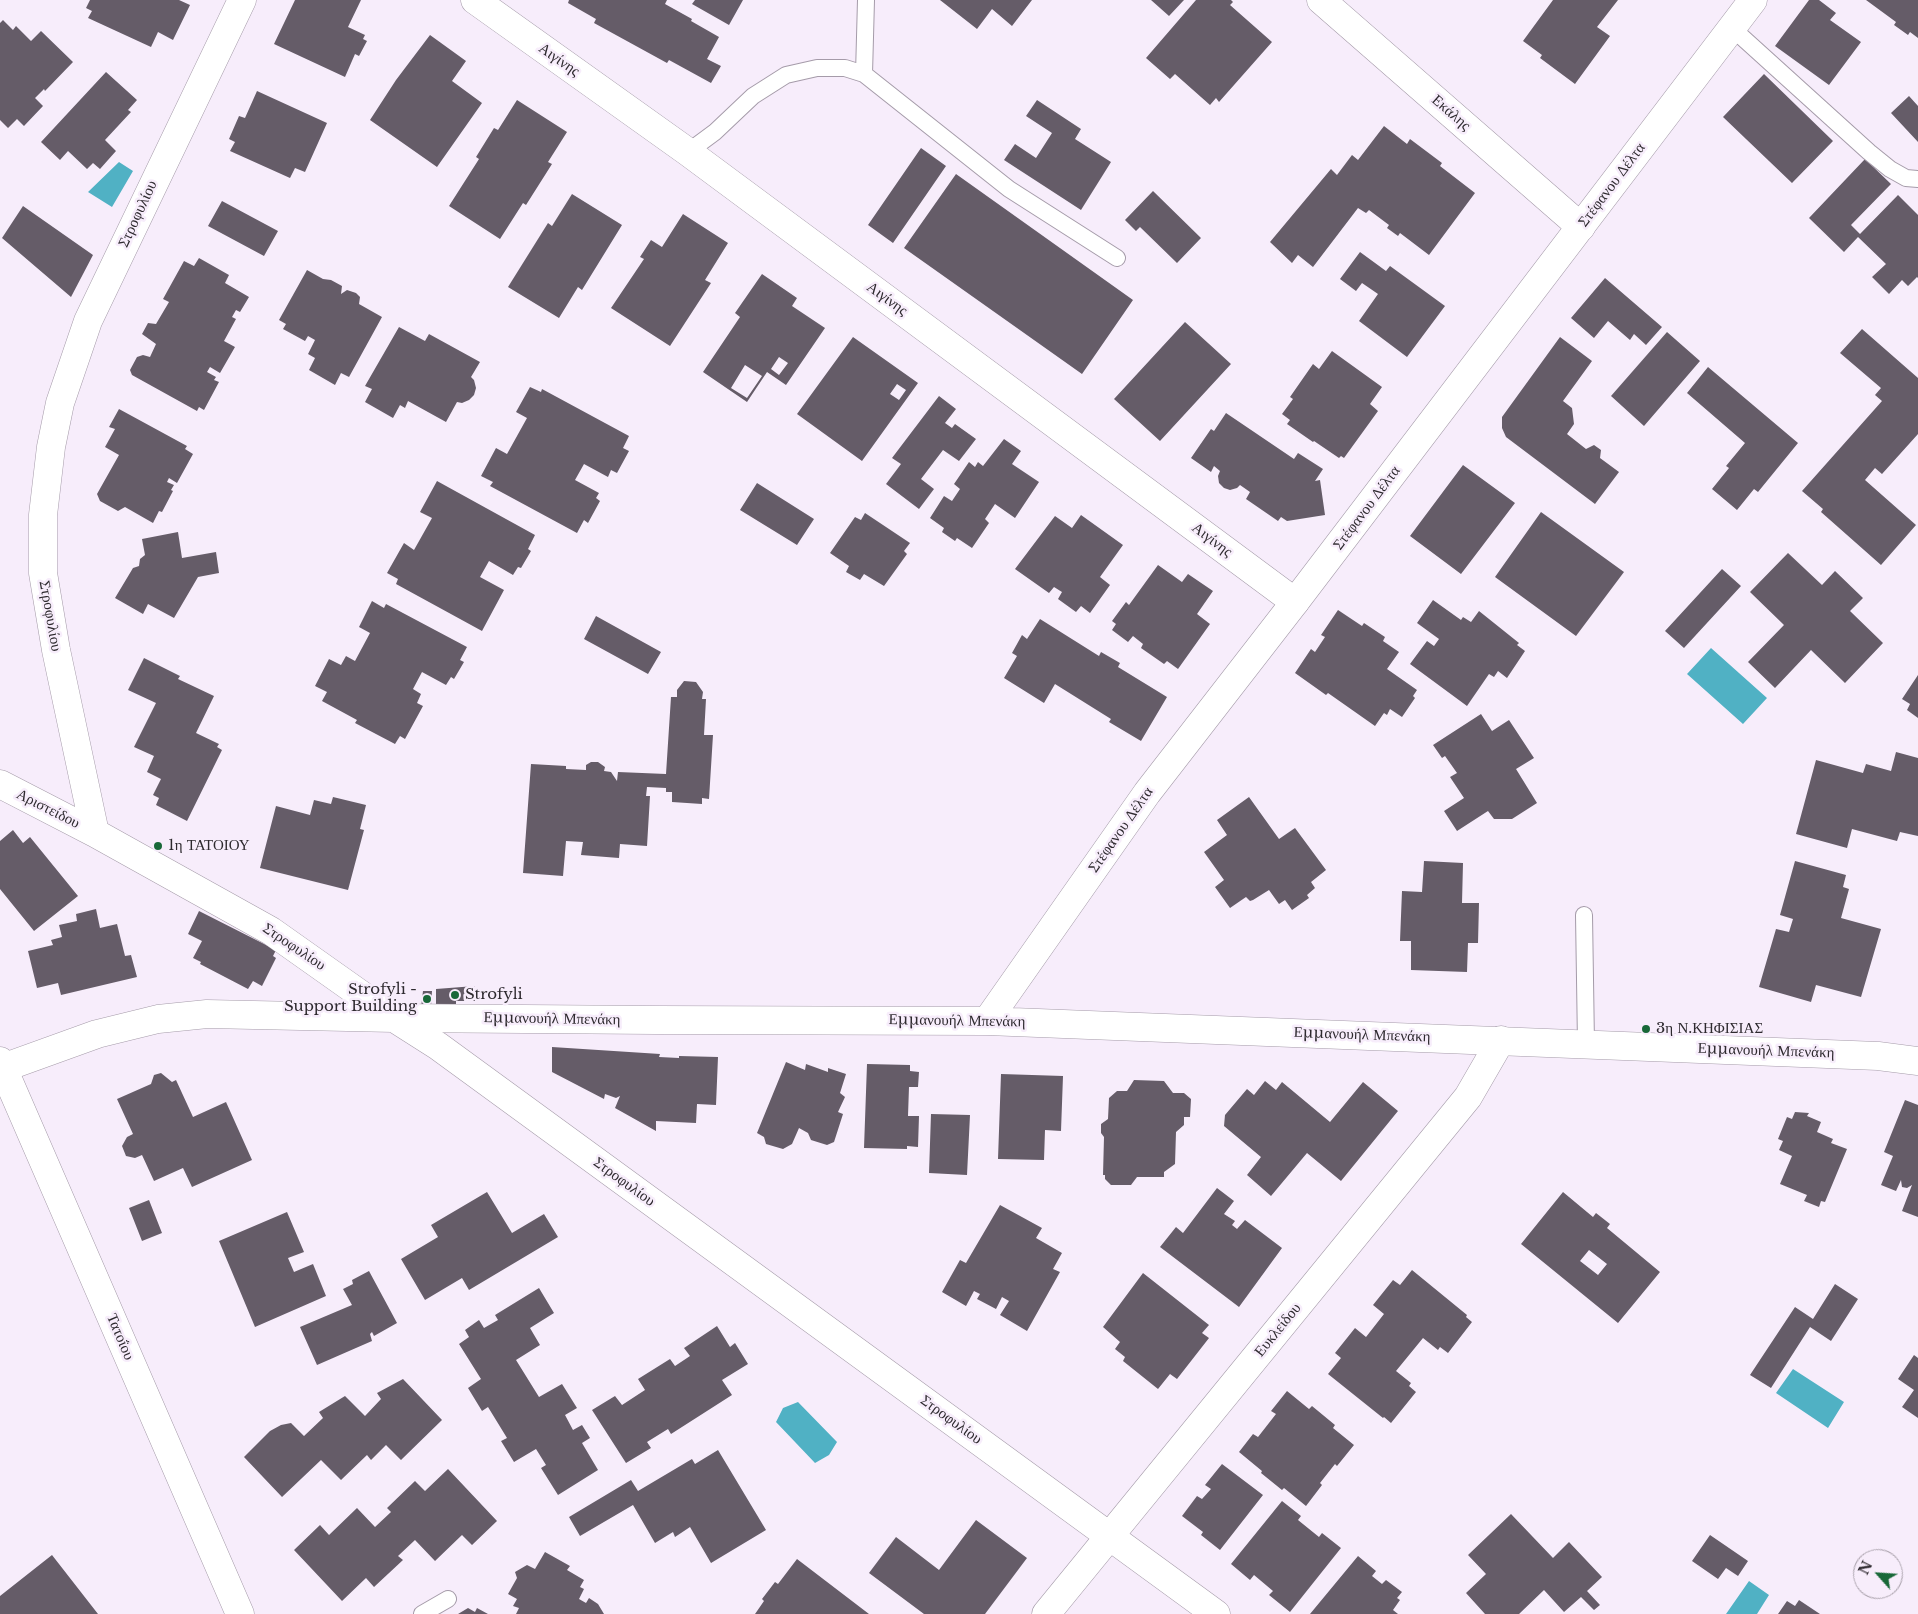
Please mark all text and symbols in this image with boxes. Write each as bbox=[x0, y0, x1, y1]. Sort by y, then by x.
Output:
street label: Αιγίνης bbox=[535, 39, 583, 81]
street label: Εκάλης bbox=[1428, 91, 1474, 135]
street label: Στέφανου Δέλτα bbox=[1575, 139, 1649, 231]
street label: Στροφυλίου bbox=[115, 178, 161, 250]
street label: Αιγίνης bbox=[863, 278, 911, 320]
street label: Στέφανου Δέλτα bbox=[1330, 462, 1404, 554]
street label: Αιγίνης bbox=[1188, 519, 1236, 561]
street label: Στροφυλίου bbox=[35, 579, 65, 653]
street label: Στέφανου Δέλτα bbox=[1085, 784, 1157, 876]
street label: Αριστείδου bbox=[13, 785, 83, 833]
place label: 1η ΤΑΤΟΙΟΥ bbox=[168, 837, 250, 855]
marker: 1η ΤΑΤΟΙΟΥ bbox=[152, 840, 164, 852]
street label: Στροφυλίου bbox=[259, 919, 329, 975]
place label: Strofyli - Support Building bbox=[284, 981, 417, 1016]
place label: Strofyli bbox=[465, 986, 523, 1004]
marker: Strofyli bbox=[449, 989, 461, 1001]
marker: Strofyli - Support Building bbox=[421, 993, 433, 1005]
street label: Εμμανουήλ Μπενάκη bbox=[483, 1009, 621, 1029]
street label: Εμμανουήλ Μπενάκη bbox=[888, 1011, 1026, 1031]
place label: 3η Ν.ΚΗΦΙΣΙΑΣ bbox=[1656, 1020, 1763, 1038]
marker: 3η Ν.ΚΗΦΙΣΙΑΣ bbox=[1640, 1023, 1652, 1035]
street label: Εμμανουήλ Μπενάκη bbox=[1293, 1024, 1431, 1046]
street label: Εμμανουήλ Μπενάκη bbox=[1697, 1040, 1835, 1062]
street label: Στροφυλίου bbox=[590, 1154, 658, 1210]
street label: Ευκλείδου bbox=[1251, 1300, 1305, 1360]
street label: Τατοΐου bbox=[102, 1311, 138, 1363]
street label: Στροφυλίου bbox=[917, 1392, 985, 1448]
north arrow bbox=[1853, 1549, 1903, 1599]
text: N bbox=[1854, 1558, 1876, 1578]

